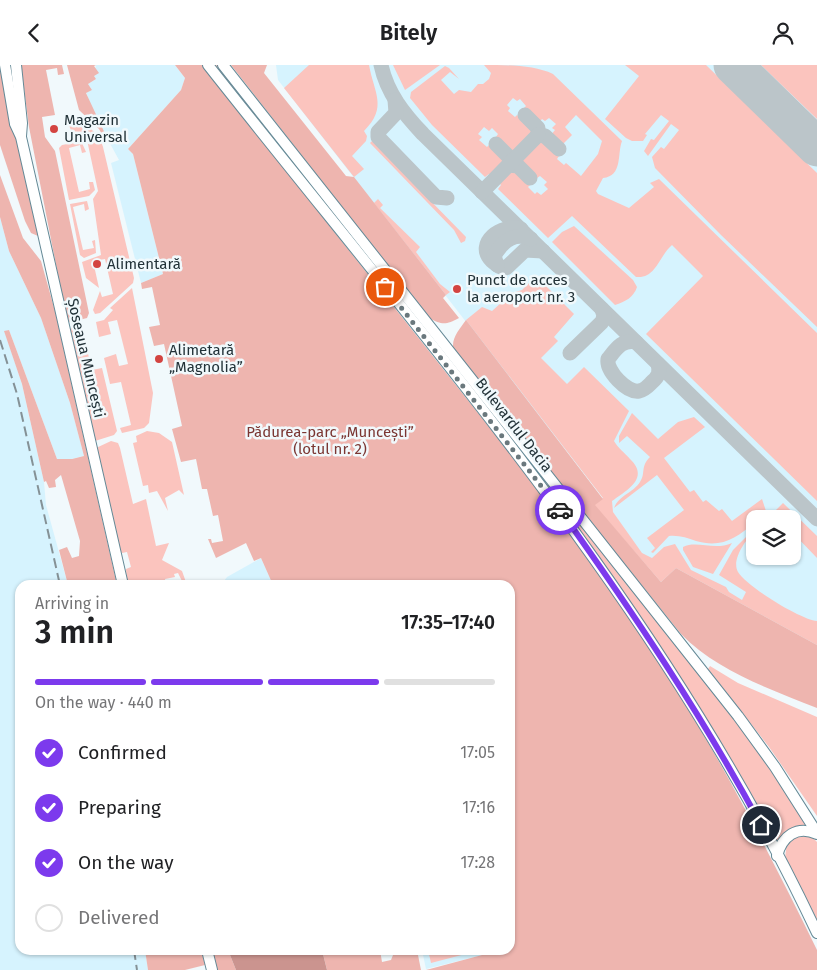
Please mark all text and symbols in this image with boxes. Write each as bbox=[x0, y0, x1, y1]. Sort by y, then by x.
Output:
icon: back bbox=[20, 19, 48, 47]
text: Bitely bbox=[380, 19, 437, 46]
icon: person bbox=[769, 19, 797, 47]
place label: Magazin Universal bbox=[64, 111, 128, 146]
marker: Magazin Universal bbox=[48, 123, 60, 135]
place label: Alimentară bbox=[107, 255, 181, 273]
marker: Alimentară bbox=[91, 258, 103, 270]
pin bbox=[364, 266, 406, 308]
place label: Punct de acces la aeroport nr. 3 bbox=[467, 271, 575, 306]
icon: bag bbox=[371, 273, 399, 301]
marker: Punct de acces la aeroport nr. 3 bbox=[451, 283, 463, 295]
street label: Șoseaua Muncești bbox=[63, 297, 108, 420]
place label: Alimetară „Magnolia” bbox=[169, 341, 243, 376]
marker: Alimetară „Magnolia” bbox=[153, 353, 165, 365]
street label: Bulevardul Dacia bbox=[472, 374, 556, 476]
park label: Pădurea-parc „Muncești” (lotul nr. 2) bbox=[246, 423, 414, 458]
courier bbox=[535, 485, 585, 535]
icon: car bbox=[546, 496, 574, 524]
map controls bbox=[746, 510, 801, 565]
button: layers bbox=[746, 510, 801, 565]
text: Arriving in bbox=[35, 594, 109, 613]
text: 17:35–17:40 bbox=[401, 611, 495, 634]
text: 3 min bbox=[35, 613, 114, 651]
text: On the way · 440 m bbox=[35, 693, 172, 712]
icon: check bbox=[35, 739, 63, 767]
text: Confirmed bbox=[78, 741, 167, 764]
text: 17:05 bbox=[460, 743, 495, 762]
icon: check bbox=[35, 794, 63, 822]
text: Preparing bbox=[78, 796, 161, 819]
text: 17:16 bbox=[462, 798, 495, 817]
pin bbox=[740, 804, 782, 846]
icon: home bbox=[747, 811, 775, 839]
icon: check bbox=[35, 849, 63, 877]
text: On the way bbox=[78, 851, 174, 874]
text: 17:28 bbox=[460, 853, 495, 872]
text: Delivered bbox=[78, 906, 160, 929]

